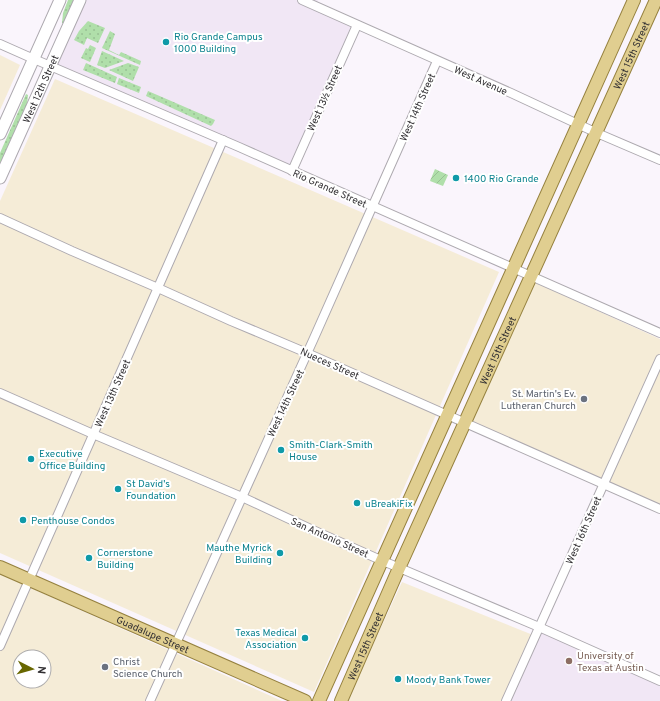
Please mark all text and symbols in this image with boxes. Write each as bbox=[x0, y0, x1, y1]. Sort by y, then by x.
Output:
street label: West 15th Street bbox=[611, 19, 654, 92]
place label: Rio Grande Campus 1000 Building bbox=[174, 31, 263, 56]
marker: Rio Grande Campus 1000 Building bbox=[161, 37, 171, 47]
street label: West 12th Street bbox=[21, 53, 63, 125]
street label: West 13½ Street bbox=[305, 63, 346, 134]
street label: West Avenue bbox=[452, 64, 509, 99]
street label: West 14th Street bbox=[398, 71, 439, 144]
street label: Rio Grande Street bbox=[290, 167, 369, 212]
marker: 1400 Rio Grande bbox=[451, 173, 461, 183]
place label: 1400 Rio Grande bbox=[464, 173, 539, 186]
street label: West 15th Street bbox=[478, 315, 520, 387]
street label: Nueces Street bbox=[298, 346, 361, 383]
street label: West 13th Street bbox=[93, 357, 134, 430]
street label: West 14th Street bbox=[265, 368, 308, 439]
place label: St. Martin's Ev. Lutheran Church bbox=[501, 388, 576, 413]
marker: St. Martin's Ev. Lutheran Church bbox=[579, 394, 589, 404]
place label: Smith-Clark-Smith House bbox=[289, 439, 373, 464]
marker: Smith-Clark-Smith House bbox=[276, 445, 286, 455]
place label: Executive Office Building bbox=[39, 448, 105, 473]
marker: Executive Office Building bbox=[26, 454, 36, 464]
place label: St David's Foundation bbox=[126, 478, 176, 503]
marker: St David's Foundation bbox=[113, 484, 123, 494]
street label: West 16th Street bbox=[564, 494, 605, 567]
marker: uBreakiFix bbox=[352, 498, 362, 508]
place label: uBreakiFix bbox=[365, 498, 413, 511]
marker: Penthouse Condos bbox=[18, 515, 28, 525]
place label: Penthouse Condos bbox=[31, 515, 115, 528]
street label: San Antonio Street bbox=[288, 515, 371, 561]
place label: Mauthe Myrick Building bbox=[206, 542, 272, 567]
place label: Cornerstone Building bbox=[97, 547, 153, 572]
marker: Mauthe Myrick Building bbox=[275, 548, 285, 558]
marker: Cornerstone Building bbox=[84, 553, 94, 563]
street label: West 15th Street bbox=[346, 610, 387, 683]
street label: Guadalupe Street bbox=[114, 614, 191, 657]
place label: Texas Medical Association bbox=[235, 627, 297, 652]
marker: Texas Medical Association bbox=[300, 633, 310, 643]
north arrow bbox=[12, 649, 52, 689]
place label: University of Texas at Austin bbox=[577, 650, 644, 675]
place label: Christ Science Church bbox=[113, 656, 183, 681]
marker: University of Texas at Austin bbox=[564, 656, 574, 666]
marker: Christ Science Church bbox=[100, 662, 110, 672]
text: N bbox=[34, 665, 48, 675]
marker: Moody Bank Tower bbox=[393, 674, 403, 684]
place label: Moody Bank Tower bbox=[406, 674, 491, 687]

